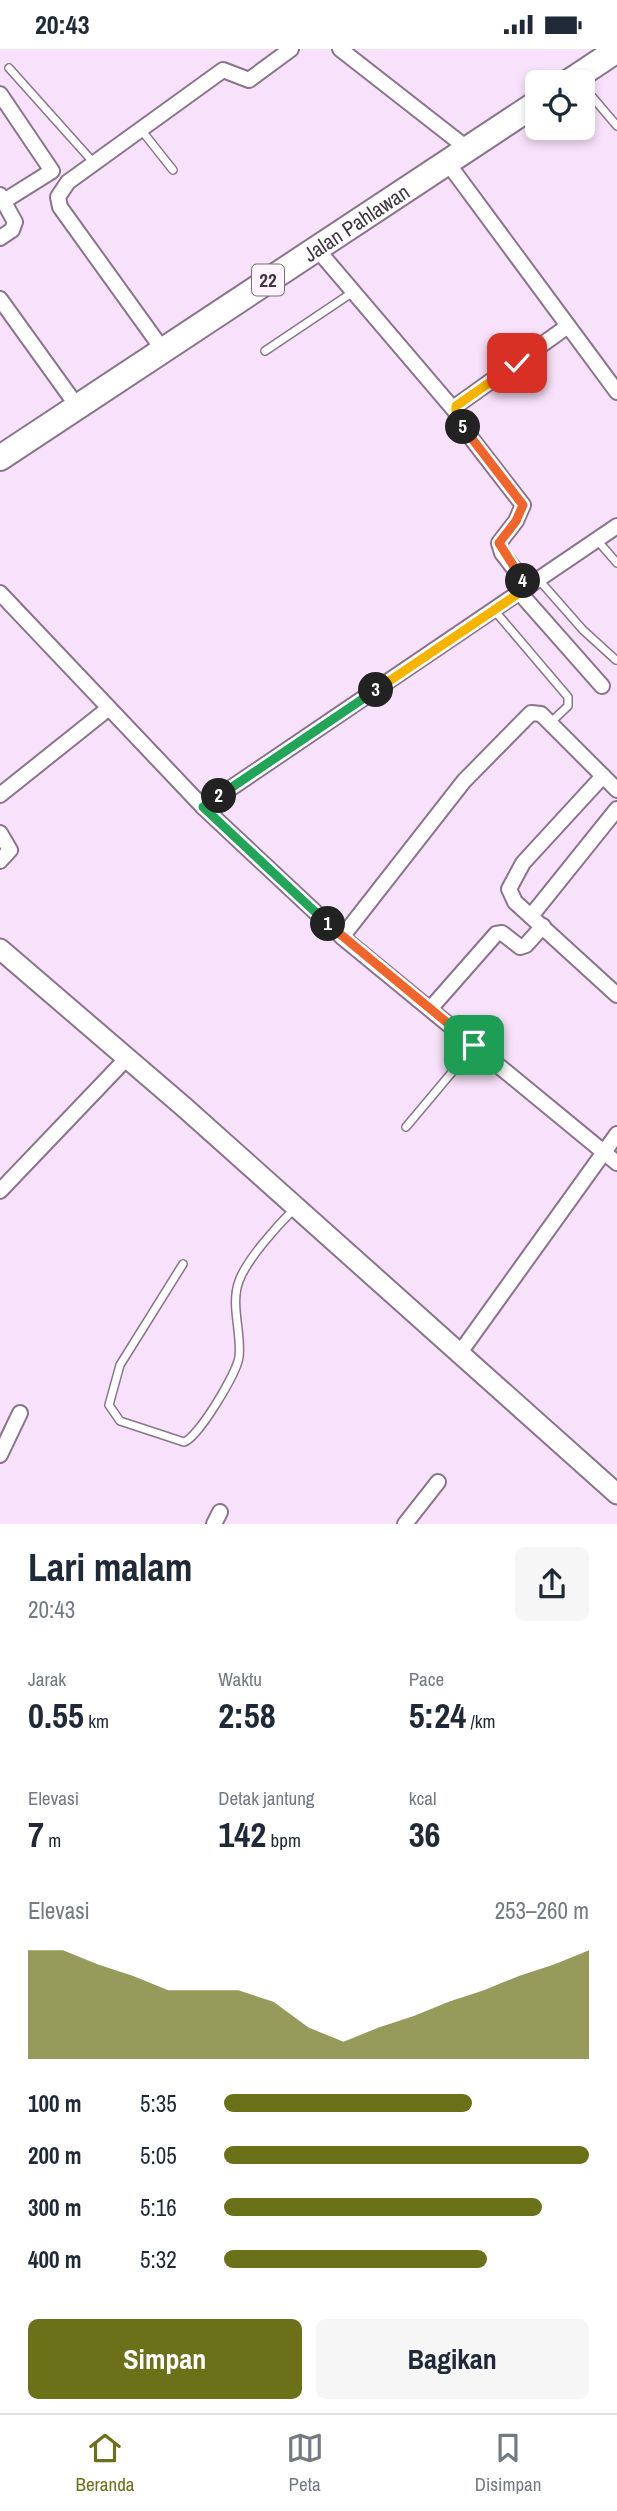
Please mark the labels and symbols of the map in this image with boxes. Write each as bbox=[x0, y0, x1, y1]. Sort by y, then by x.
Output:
street label: Jalan Pahlawan bbox=[297, 177, 415, 268]
road number: 22 bbox=[252, 265, 284, 295]
pin bbox=[487, 333, 547, 393]
pin: 5 bbox=[446, 409, 480, 445]
pin: 4 bbox=[505, 563, 540, 599]
pin: 3 bbox=[358, 673, 394, 707]
pin: 2 bbox=[202, 779, 236, 813]
pin: 1 bbox=[310, 907, 346, 941]
pin bbox=[444, 1015, 504, 1075]

